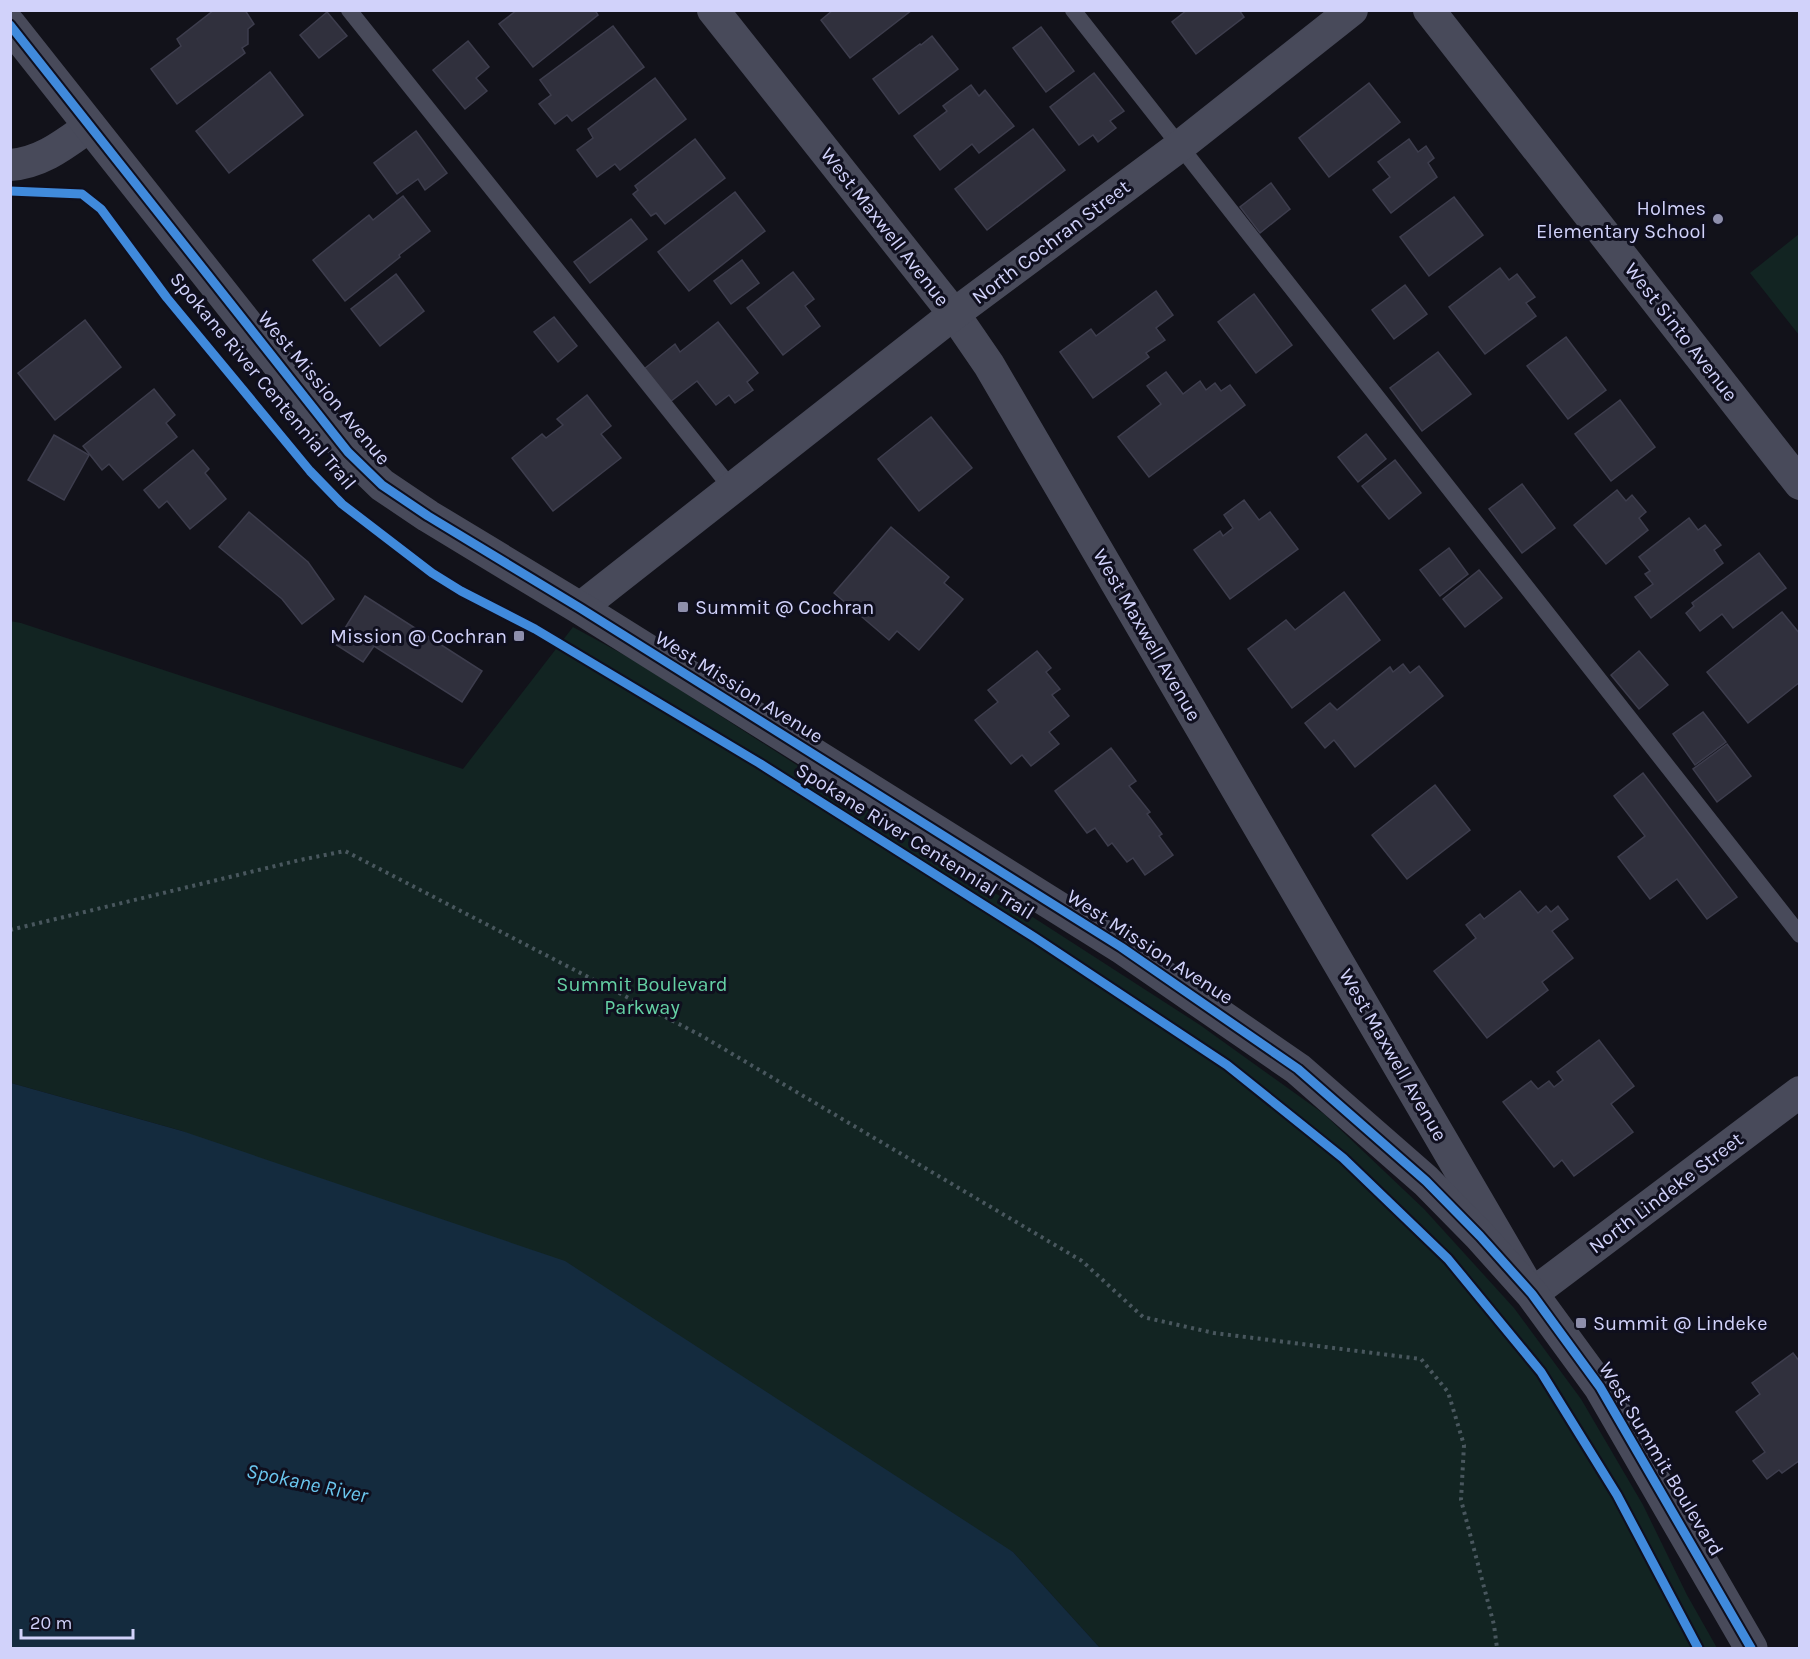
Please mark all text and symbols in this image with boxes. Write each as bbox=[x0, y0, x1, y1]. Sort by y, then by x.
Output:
street label: West Maxwell Avenue bbox=[816, 143, 954, 311]
street label: North Cochran Street bbox=[968, 175, 1135, 309]
place label: Holmes Elementary School bbox=[1536, 197, 1706, 243]
marker: Holmes Elementary School bbox=[1711, 212, 1725, 226]
street label: West Sinto Avenue bbox=[1620, 258, 1742, 406]
street label: Spokane River Centennial Trail bbox=[165, 268, 361, 494]
street label: West Mission Avenue bbox=[253, 306, 395, 470]
street label: West Maxwell Avenue bbox=[1088, 545, 1206, 725]
place label: Summit @ Cochran bbox=[695, 596, 874, 619]
marker: Summit @ Cochran bbox=[676, 600, 690, 614]
place label: Mission @ Cochran bbox=[330, 625, 507, 648]
street label: West Mission Avenue bbox=[651, 626, 827, 748]
marker: Mission @ Cochran bbox=[512, 629, 526, 643]
street label: Spokane River Centennial Trail bbox=[792, 758, 1038, 924]
street label: West Mission Avenue bbox=[1062, 885, 1238, 1009]
street label: West Maxwell Avenue bbox=[1334, 965, 1452, 1145]
park label: Summit Boulevard Parkway bbox=[556, 973, 728, 1019]
street label: North Lindeke Street bbox=[1584, 1127, 1748, 1258]
place label: Summit @ Lindeke bbox=[1593, 1312, 1767, 1335]
marker: Summit @ Lindeke bbox=[1574, 1316, 1588, 1330]
street label: West Summit Boulevard bbox=[1594, 1358, 1728, 1560]
water label: Spokane River bbox=[244, 1458, 371, 1508]
scale bar bbox=[21, 1602, 134, 1640]
text: 20 m bbox=[30, 1612, 72, 1634]

